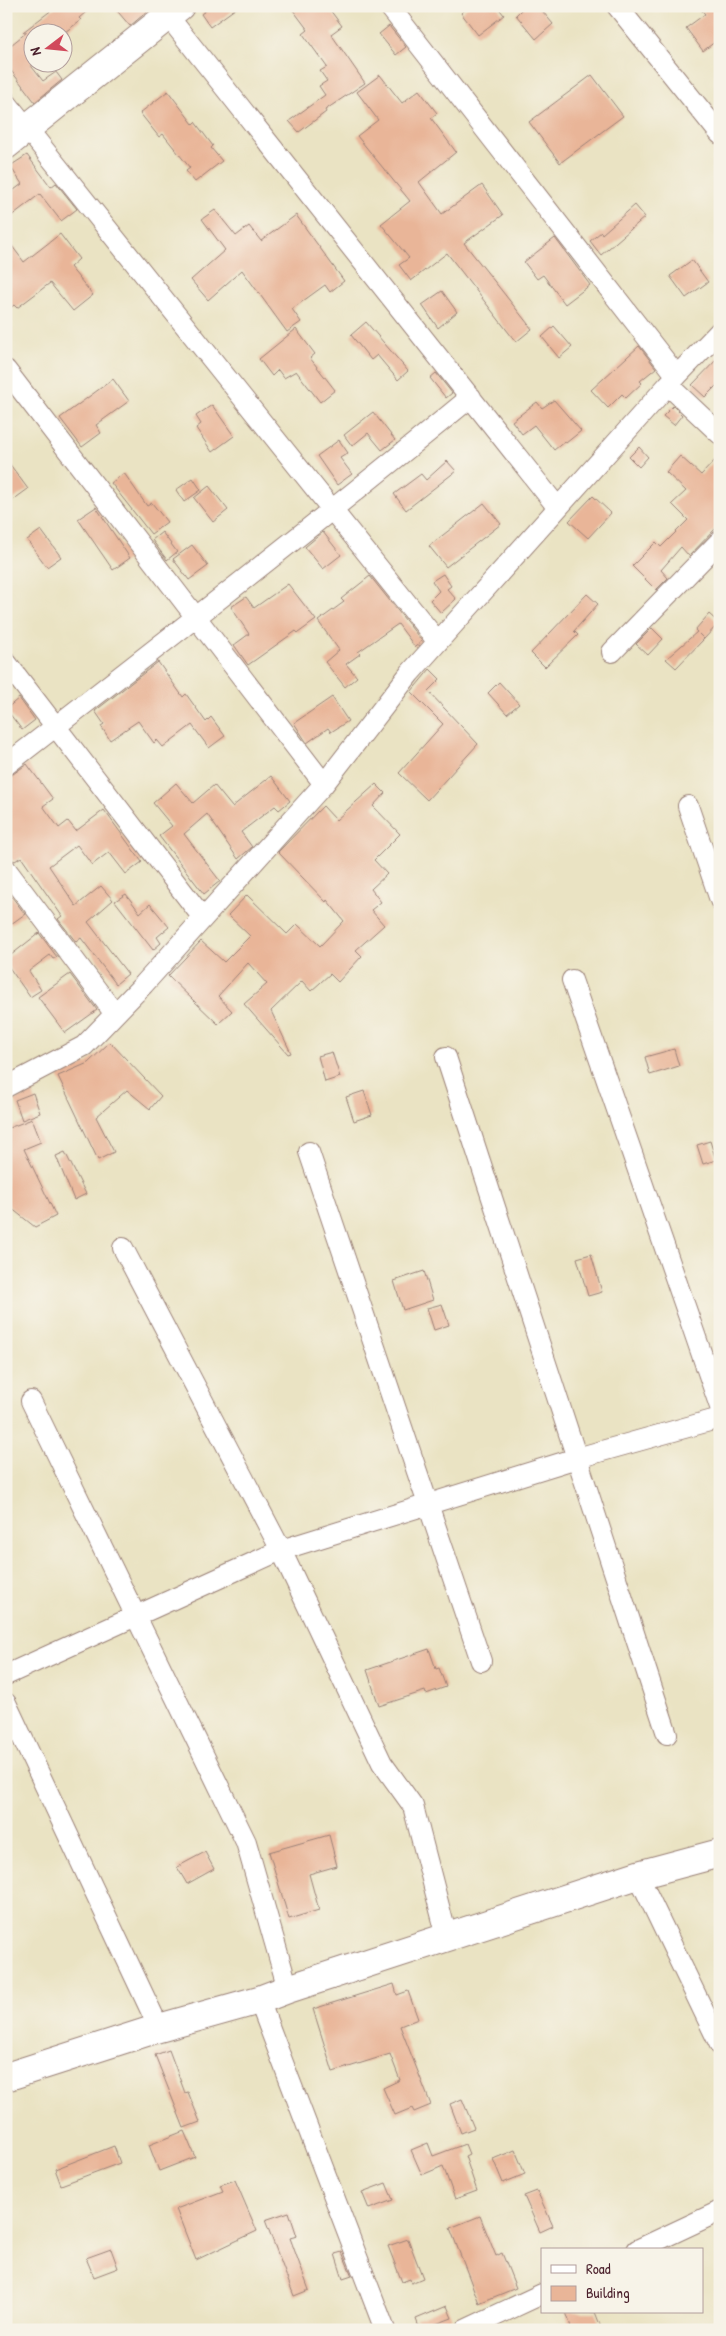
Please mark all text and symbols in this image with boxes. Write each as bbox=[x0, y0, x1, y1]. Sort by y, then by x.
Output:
north arrow bbox=[22, 22, 72, 72]
text: N bbox=[25, 45, 45, 58]
legend bbox=[541, 2248, 704, 2314]
text: Road bbox=[586, 2258, 611, 2279]
text: Building bbox=[586, 2282, 630, 2303]

